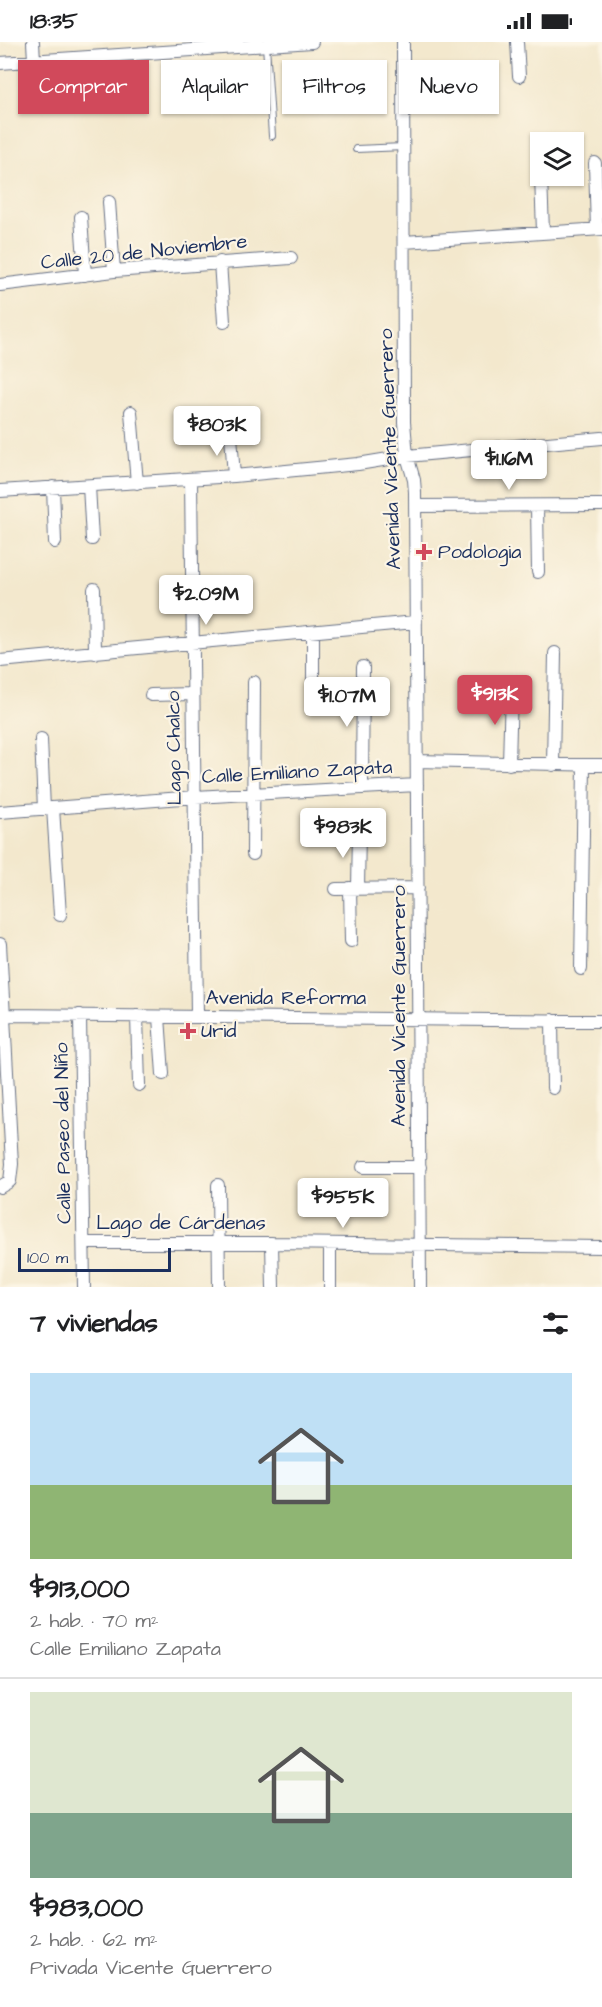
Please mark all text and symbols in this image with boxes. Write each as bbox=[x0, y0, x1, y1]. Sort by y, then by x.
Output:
text: 18:35 bbox=[30, 6, 78, 37]
chip: Comprar bbox=[18, 60, 149, 114]
chip: Alquilar bbox=[161, 60, 270, 114]
chip: Filtros bbox=[282, 60, 387, 114]
chip: Nuevo bbox=[399, 60, 499, 114]
map controls bbox=[530, 132, 584, 186]
button: layers bbox=[530, 132, 584, 186]
street label: Calle 20 de Noviembre bbox=[39, 227, 249, 277]
street label: Avenida Vicente Guerrero bbox=[372, 328, 408, 570]
pin: $803K bbox=[175, 406, 259, 457]
text: $803K bbox=[187, 411, 247, 439]
pin: $1.16M bbox=[460, 440, 558, 491]
text: $1.16M bbox=[485, 445, 533, 473]
place label: Podologia bbox=[438, 538, 521, 567]
marker: Podologia bbox=[415, 543, 433, 561]
pin: $2.09M bbox=[157, 575, 255, 626]
text: $2.09M bbox=[173, 580, 239, 608]
pin: $913K bbox=[453, 675, 537, 726]
pin: $1.07M bbox=[298, 677, 396, 728]
text: $913K bbox=[471, 680, 519, 708]
text: $1.07M bbox=[318, 682, 376, 710]
street label: Lago Chalco bbox=[159, 690, 190, 806]
street label: Calle Emiliano Zapata bbox=[201, 753, 393, 791]
pin: $983K bbox=[301, 808, 385, 859]
text: $983K bbox=[314, 813, 372, 841]
street label: Avenida Vicente Guerrero bbox=[385, 885, 413, 1127]
street label: Avenida Reforma bbox=[206, 984, 366, 1012]
place label: Urid bbox=[201, 1017, 237, 1045]
marker: Urid bbox=[179, 1022, 197, 1040]
street label: Calle Paseo del Niño bbox=[47, 1042, 79, 1224]
pin: $955K bbox=[301, 1178, 385, 1229]
text: $955K bbox=[312, 1183, 374, 1211]
street label: Lago de Cárdenas bbox=[96, 1209, 266, 1238]
scale bar bbox=[18, 1245, 171, 1272]
text: 100 m bbox=[27, 1247, 68, 1269]
text: 7 viviendas bbox=[30, 1305, 158, 1341]
icon: filters bbox=[539, 1307, 572, 1340]
icon: home bbox=[247, 1412, 355, 1520]
text: $913,000 bbox=[30, 1571, 130, 1607]
text: 2 hab. · 70 m² bbox=[30, 1607, 158, 1635]
text: Calle Emiliano Zapata bbox=[30, 1635, 221, 1663]
icon: home bbox=[247, 1731, 355, 1839]
text: $983,000 bbox=[30, 1890, 143, 1926]
text: 2 hab. · 62 m² bbox=[30, 1926, 157, 1954]
text: Privada Vicente Guerrero bbox=[30, 1954, 272, 1982]

